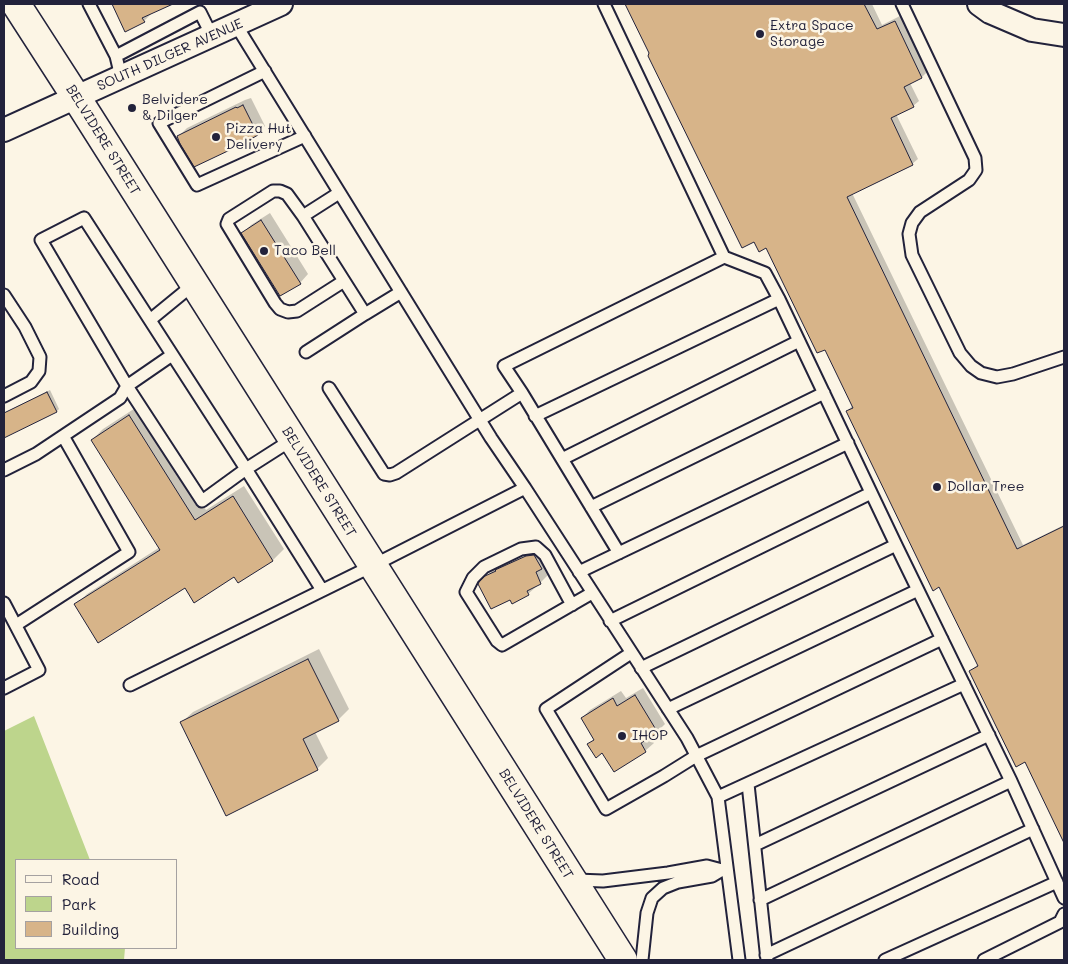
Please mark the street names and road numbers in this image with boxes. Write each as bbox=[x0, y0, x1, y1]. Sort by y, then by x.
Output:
street label: SOUTH DILGER AVENUE bbox=[94, 15, 246, 95]
street label: BELVIDERE STREET bbox=[62, 82, 144, 198]
street label: BELVIDERE STREET bbox=[278, 424, 360, 540]
street label: BELVIDERE STREET bbox=[495, 766, 577, 882]

